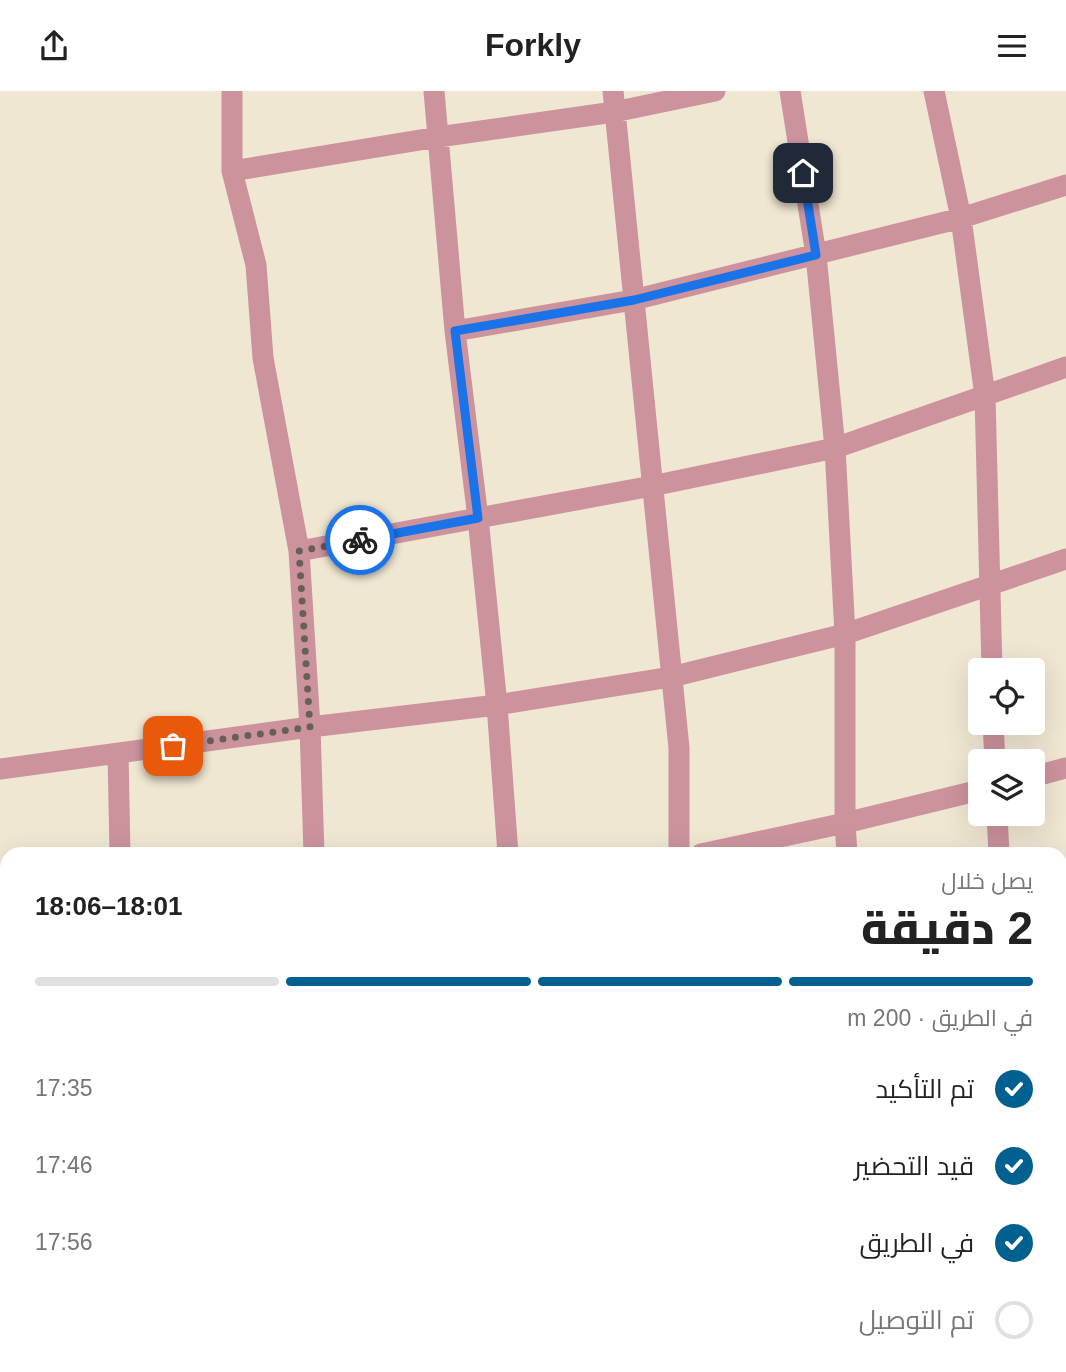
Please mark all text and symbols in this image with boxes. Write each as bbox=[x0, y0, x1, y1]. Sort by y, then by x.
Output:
icon: share bbox=[35, 27, 73, 65]
text: Forkly bbox=[485, 27, 581, 63]
icon: menu bbox=[993, 27, 1031, 65]
pin bbox=[773, 143, 833, 203]
icon: home bbox=[784, 154, 822, 192]
courier bbox=[325, 505, 395, 575]
icon: bike bbox=[341, 521, 379, 559]
map controls bbox=[968, 658, 1045, 826]
button: locate bbox=[968, 658, 1045, 735]
pin bbox=[143, 716, 203, 776]
icon: bag bbox=[154, 727, 192, 765]
button: layers bbox=[968, 749, 1045, 826]
text: يصل خلال bbox=[941, 868, 1033, 894]
text: 18:01–18:06 bbox=[35, 891, 182, 921]
text: 2 دقيقة bbox=[861, 902, 1033, 954]
text: في الطريق · 200 m bbox=[847, 1005, 1033, 1031]
icon: check bbox=[995, 1070, 1033, 1108]
text: تم التأكيد bbox=[875, 1074, 974, 1104]
text: 17:35 bbox=[35, 1075, 93, 1101]
icon: check bbox=[995, 1147, 1033, 1185]
text: قيد التحضير bbox=[854, 1151, 974, 1181]
text: 17:46 bbox=[35, 1152, 93, 1178]
icon: check bbox=[995, 1224, 1033, 1262]
text: في الطريق bbox=[859, 1228, 974, 1258]
text: 17:56 bbox=[35, 1229, 93, 1255]
text: تم التوصيل bbox=[859, 1305, 974, 1335]

